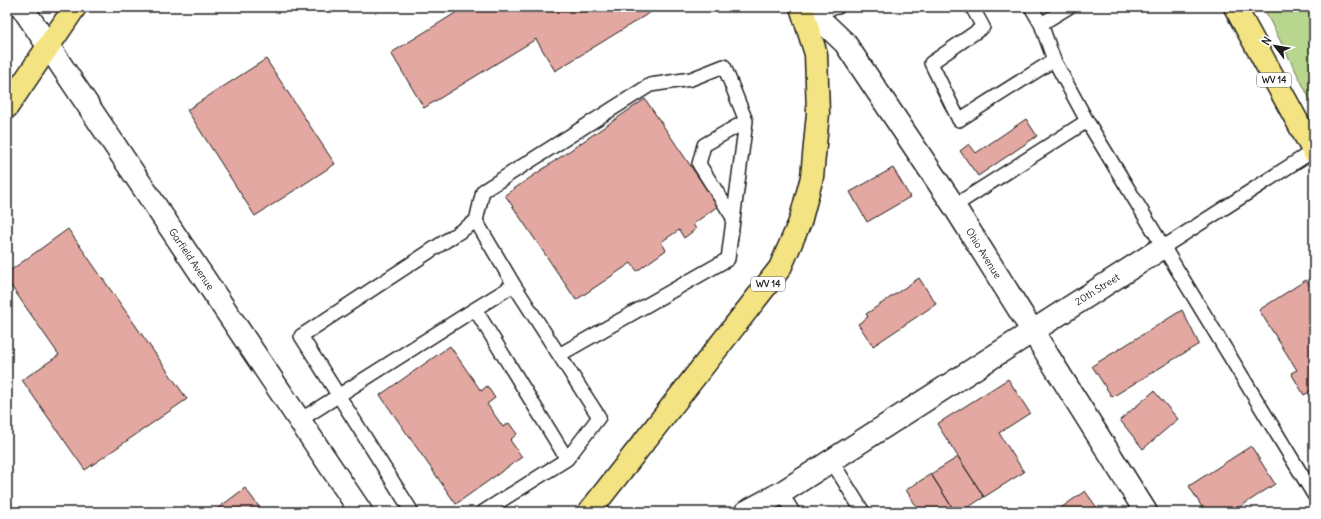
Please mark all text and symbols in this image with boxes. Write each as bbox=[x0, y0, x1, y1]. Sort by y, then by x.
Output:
north arrow bbox=[1255, 26, 1295, 66]
text: N bbox=[1258, 34, 1274, 48]
road number: WV 14 bbox=[1257, 73, 1291, 87]
street label: Garfield Avenue bbox=[166, 226, 217, 293]
street label: Ohio Avenue bbox=[963, 226, 1004, 281]
street label: 20th Street bbox=[1073, 270, 1123, 308]
road number: WV 14 bbox=[751, 277, 785, 291]

